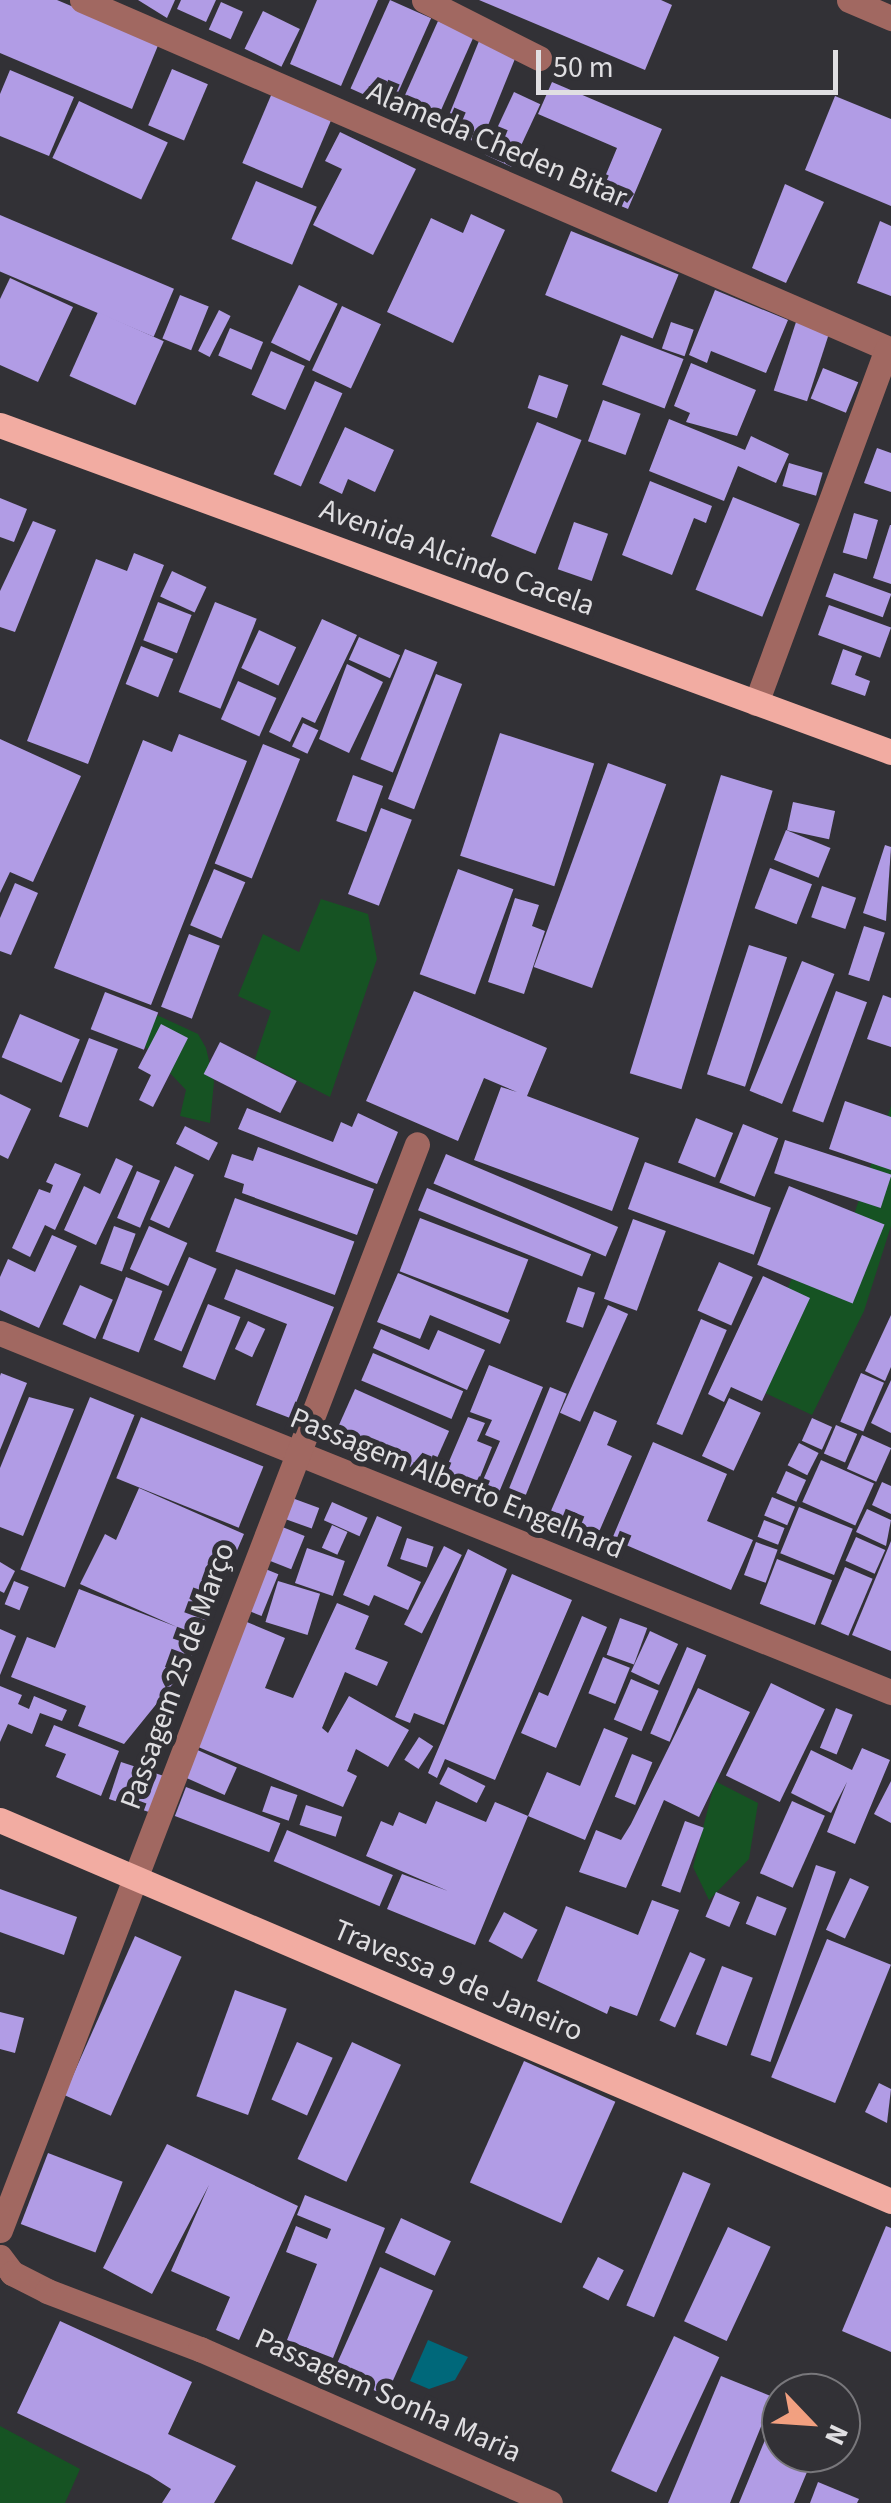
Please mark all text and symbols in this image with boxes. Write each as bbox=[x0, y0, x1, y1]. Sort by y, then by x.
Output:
scale bar bbox=[541, 30, 844, 92]
text: 50 m bbox=[553, 46, 614, 89]
street label: Alameda Cheden Bitar bbox=[362, 74, 632, 216]
street label: Avenida Alcindo Cacela bbox=[315, 492, 599, 624]
street label: Passagem Alberto Engelhard bbox=[285, 1400, 629, 1568]
street label: Passagem 25 de Março bbox=[113, 1538, 243, 1814]
street label: Travessa 9 de Janeiro bbox=[328, 1912, 588, 2050]
street label: Passagem Sonha Maria bbox=[249, 2321, 527, 2471]
north arrow bbox=[761, 2373, 861, 2473]
text: N bbox=[814, 2418, 858, 2452]

